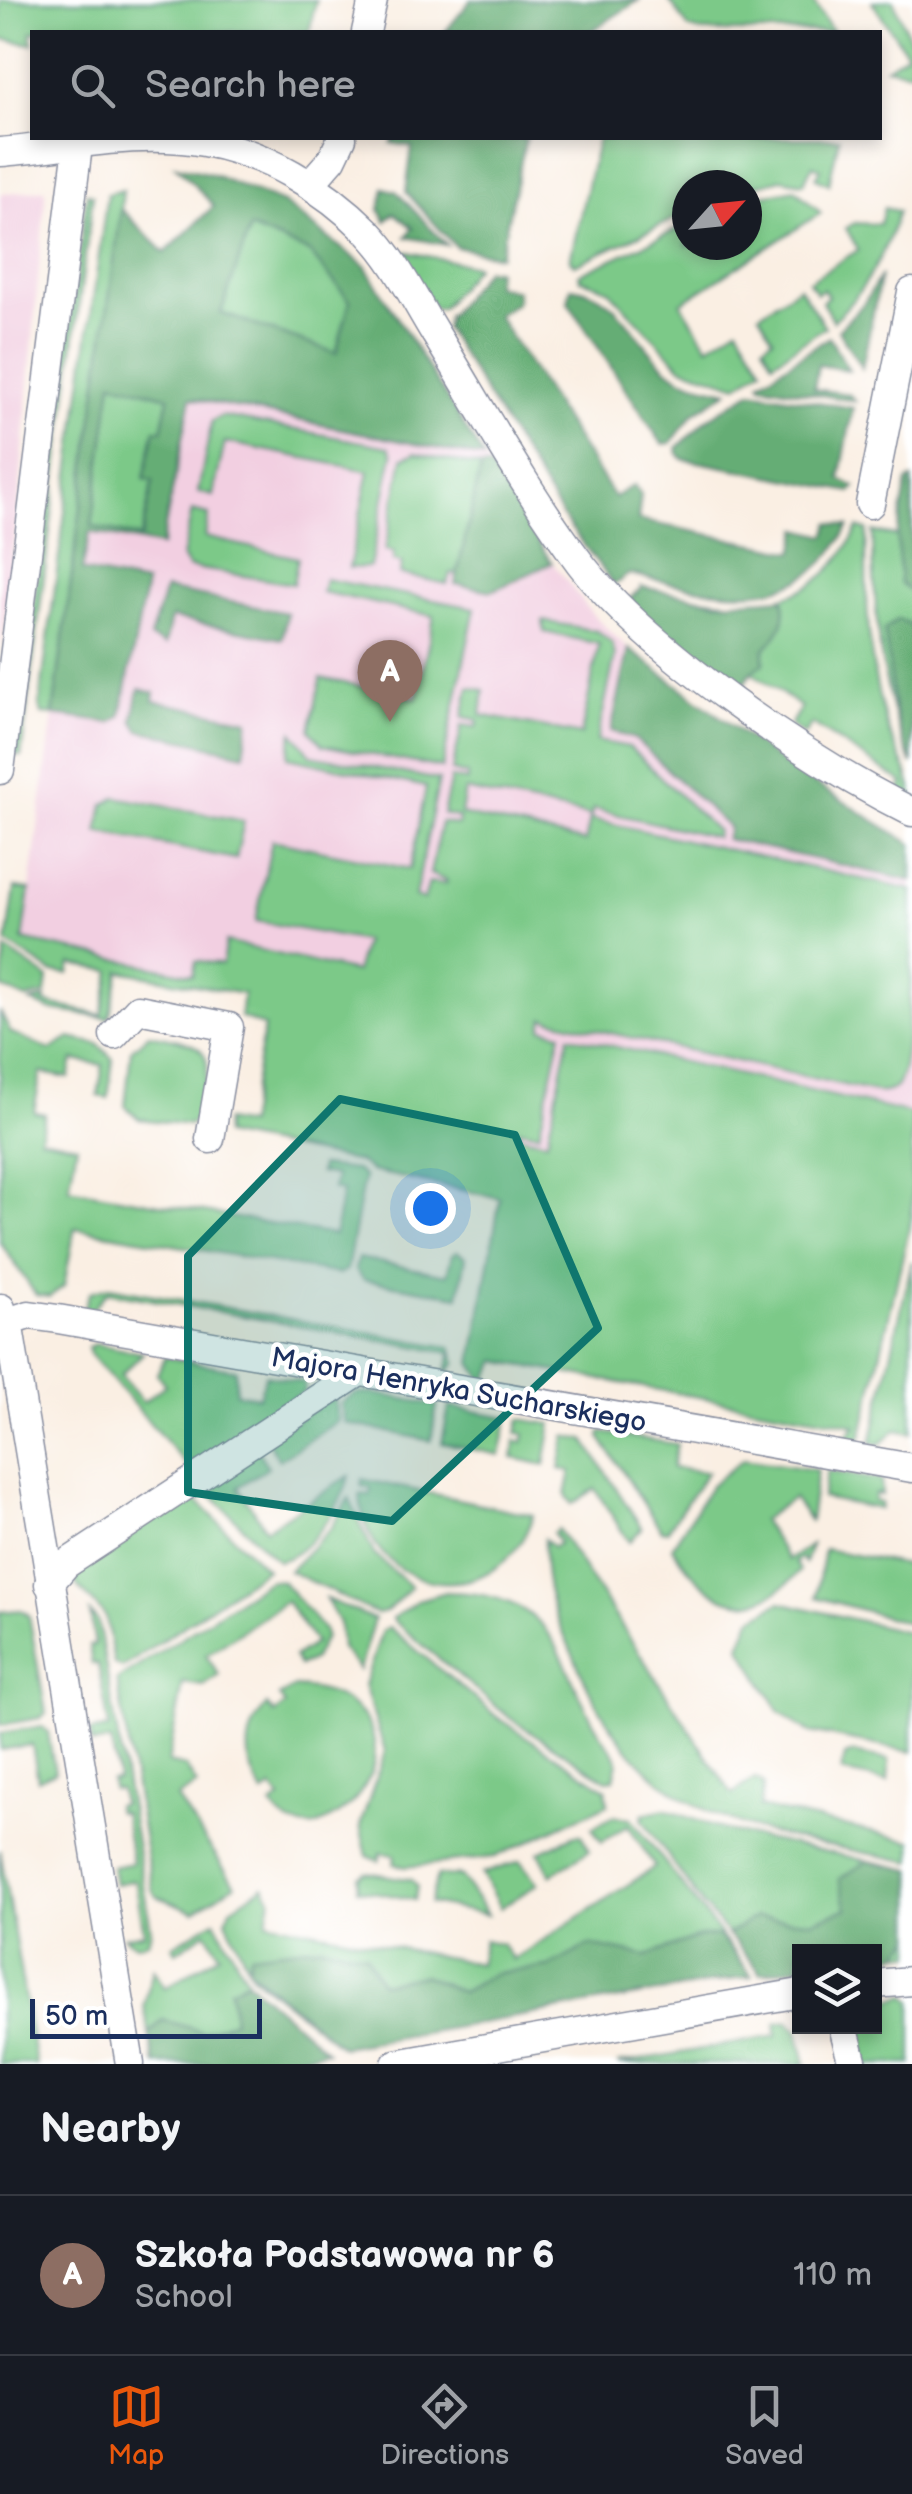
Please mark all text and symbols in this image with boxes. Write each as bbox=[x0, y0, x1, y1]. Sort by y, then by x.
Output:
search box bbox=[30, 30, 882, 140]
icon: search bbox=[65, 58, 120, 113]
text: Search here bbox=[145, 63, 356, 108]
north arrow bbox=[672, 170, 762, 260]
pin: A bbox=[358, 640, 422, 722]
your location bbox=[405, 1183, 456, 1234]
street label: Majora Henryka Sucharskiego bbox=[269, 1341, 649, 1440]
map controls bbox=[792, 1944, 882, 2034]
button: layers bbox=[792, 1944, 882, 2034]
scale bar bbox=[30, 1994, 262, 2038]
text: 50 m bbox=[45, 2000, 108, 2033]
text: Nearby bbox=[40, 2104, 180, 2155]
text: Szkoła Podstawowa nr 6 bbox=[135, 2233, 555, 2278]
text: A bbox=[63, 2256, 82, 2295]
text: 110 m bbox=[793, 2256, 872, 2295]
text: School bbox=[135, 2278, 233, 2317]
tab: Map bbox=[108, 2379, 164, 2472]
tab: Directions bbox=[380, 2379, 509, 2472]
tab: Saved bbox=[725, 2379, 804, 2472]

